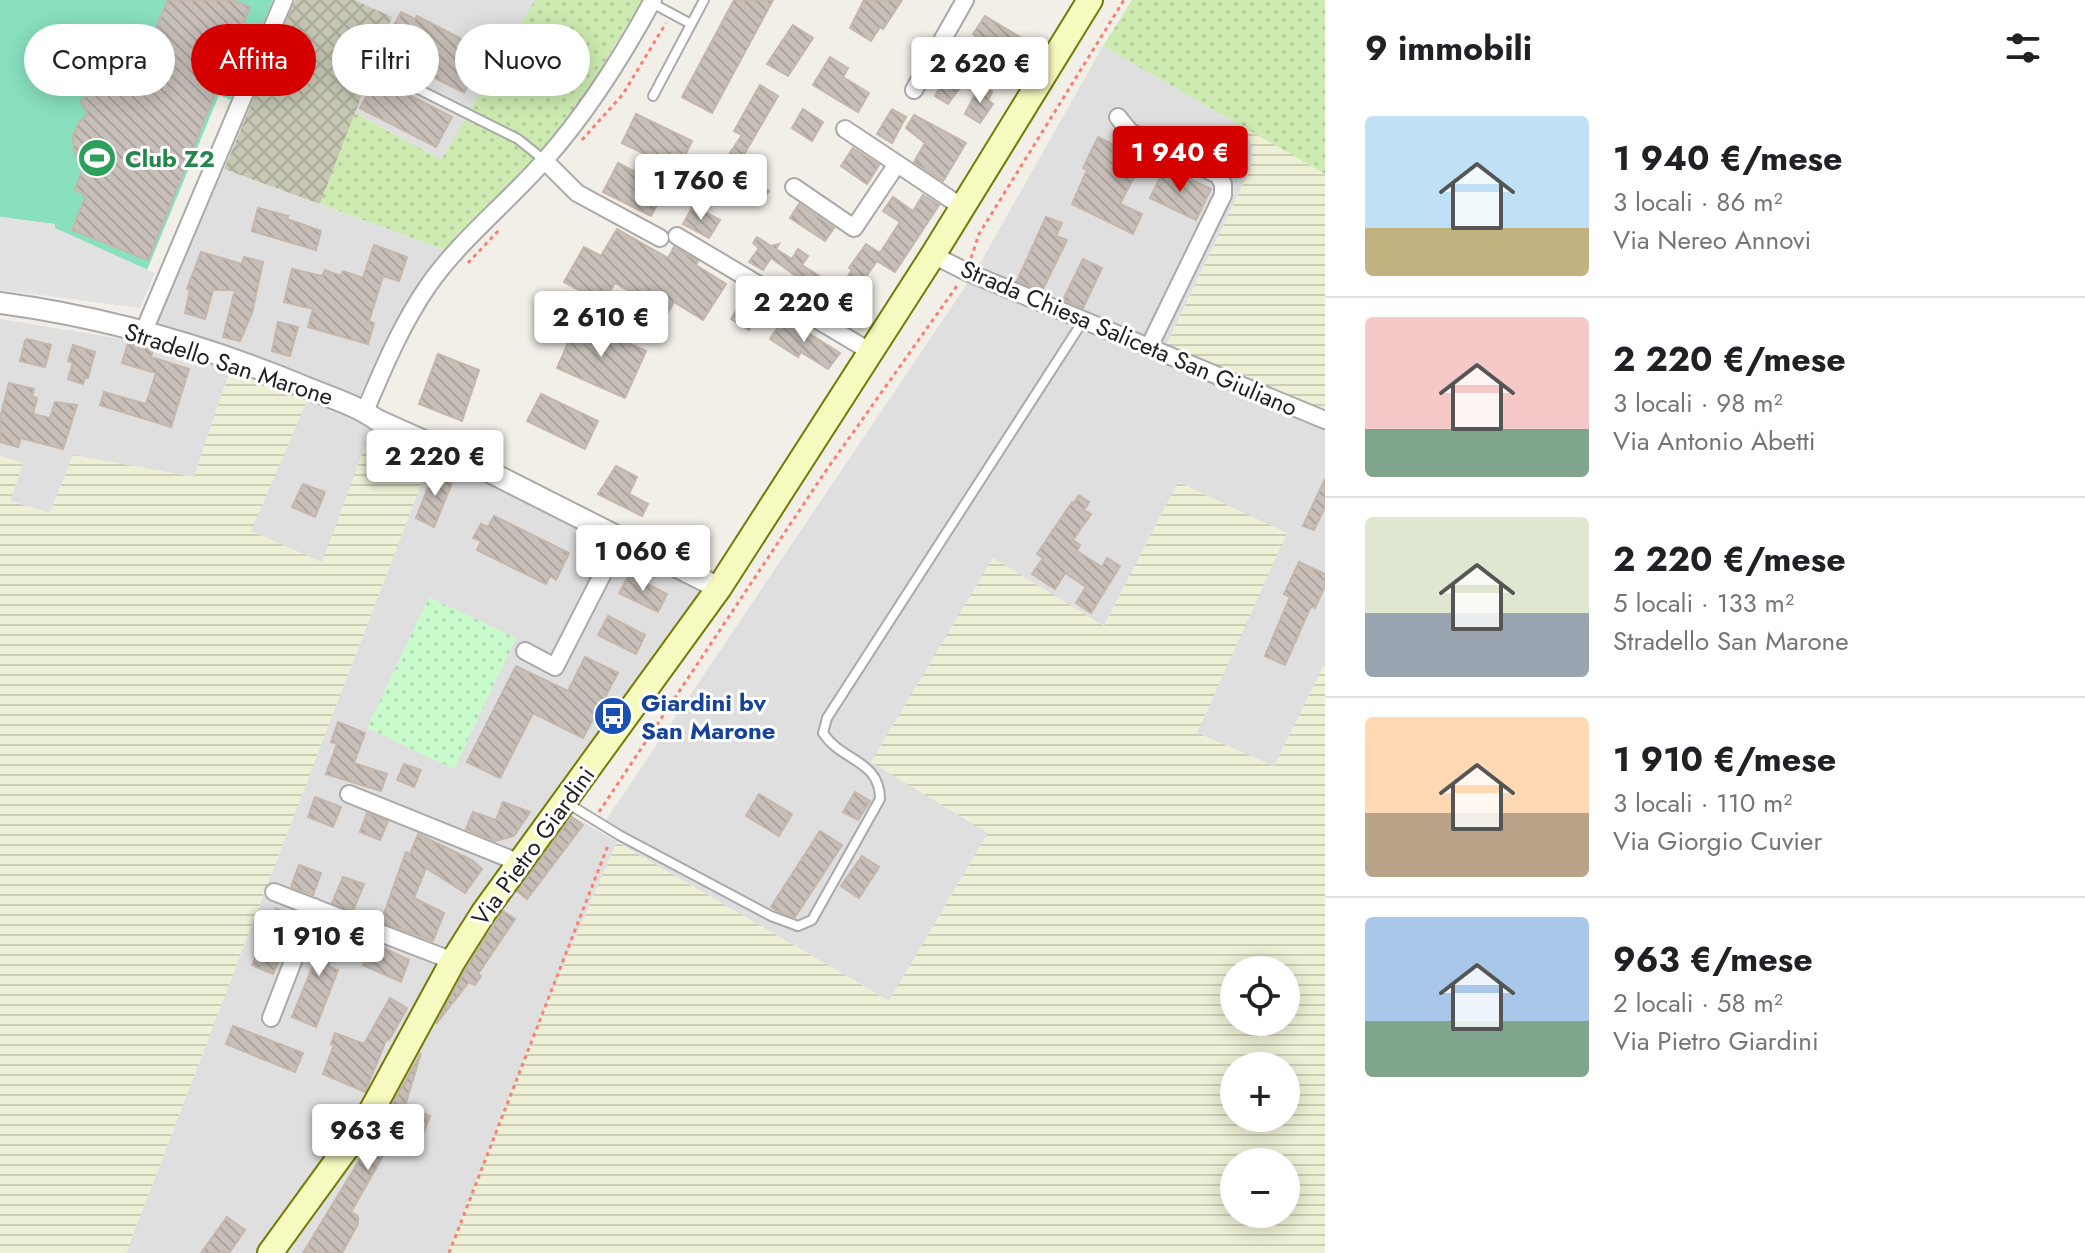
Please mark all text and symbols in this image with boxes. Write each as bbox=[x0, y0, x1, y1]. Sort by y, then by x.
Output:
chip: Compra bbox=[24, 24, 175, 96]
chip: Affitta bbox=[191, 24, 316, 96]
chip: Filtri bbox=[332, 24, 439, 96]
chip: Nuovo bbox=[455, 24, 590, 96]
text: 9 immobili bbox=[1365, 24, 1532, 73]
icon: filters bbox=[2001, 26, 2045, 70]
pin: 2 620 € bbox=[906, 37, 1054, 105]
text: 2 620 € bbox=[929, 44, 1031, 82]
pin: 1 940 € bbox=[1106, 126, 1254, 194]
text: 1 940 € bbox=[1131, 133, 1229, 171]
text: 1 940 €/mese bbox=[1613, 134, 1843, 183]
sports icon: Club Z2 bbox=[76, 137, 118, 179]
place label: Club Z2 bbox=[125, 141, 215, 176]
icon: home bbox=[1429, 148, 1525, 244]
pin: 1 760 € bbox=[627, 154, 775, 222]
text: 1 760 € bbox=[653, 161, 749, 199]
text: 3 locali · 86 m² bbox=[1613, 183, 1783, 221]
text: Via Nereo Annovi bbox=[1613, 221, 1811, 259]
street label: Strada Chiesa Saliceta San Giuliano bbox=[955, 251, 1303, 425]
pin: 2 220 € bbox=[730, 276, 878, 344]
text: 2 220 € bbox=[753, 283, 855, 321]
pin: 2 610 € bbox=[527, 291, 675, 359]
text: 2 610 € bbox=[552, 298, 650, 336]
street label: Stradello San Marone bbox=[120, 314, 338, 414]
text: 2 220 €/mese bbox=[1613, 335, 1846, 384]
icon: home bbox=[1429, 349, 1525, 445]
text: 3 locali · 98 m² bbox=[1613, 384, 1783, 422]
text: Via Antonio Abetti bbox=[1613, 422, 1816, 460]
pin: 2 220 € bbox=[361, 430, 509, 498]
text: 2 220 € bbox=[384, 437, 486, 475]
pin: 1 060 € bbox=[569, 525, 717, 593]
text: 1 060 € bbox=[594, 532, 692, 570]
text: 2 220 €/mese bbox=[1613, 535, 1846, 584]
icon: home bbox=[1429, 549, 1525, 645]
text: 5 locali · 133 m² bbox=[1613, 584, 1794, 622]
text: Stradello San Marone bbox=[1613, 622, 1849, 660]
place label: Giardini bv San Marone bbox=[641, 685, 775, 748]
bus stop icon: Giardini bv San Marone bbox=[592, 695, 634, 737]
text: 1 910 €/mese bbox=[1613, 735, 1836, 784]
icon: home bbox=[1429, 749, 1525, 845]
street label: Via Pietro Giardini bbox=[463, 759, 603, 933]
text: 3 locali · 110 m² bbox=[1613, 784, 1792, 822]
text: Via Giorgio Cuvier bbox=[1613, 822, 1822, 860]
pin: 1 910 € bbox=[245, 910, 393, 978]
text: 1 910 € bbox=[272, 917, 366, 955]
text: 963 €/mese bbox=[1613, 935, 1813, 984]
icon: home bbox=[1429, 949, 1525, 1045]
map controls bbox=[1220, 956, 1300, 1228]
button: locate bbox=[1220, 956, 1300, 1036]
text: 2 locali · 58 m² bbox=[1613, 984, 1783, 1022]
text: Via Pietro Giardini bbox=[1613, 1022, 1819, 1060]
button: + bbox=[1220, 1052, 1300, 1132]
pin: 963 € bbox=[312, 1104, 424, 1172]
text: 963 € bbox=[330, 1111, 406, 1149]
button: − bbox=[1220, 1148, 1300, 1228]

